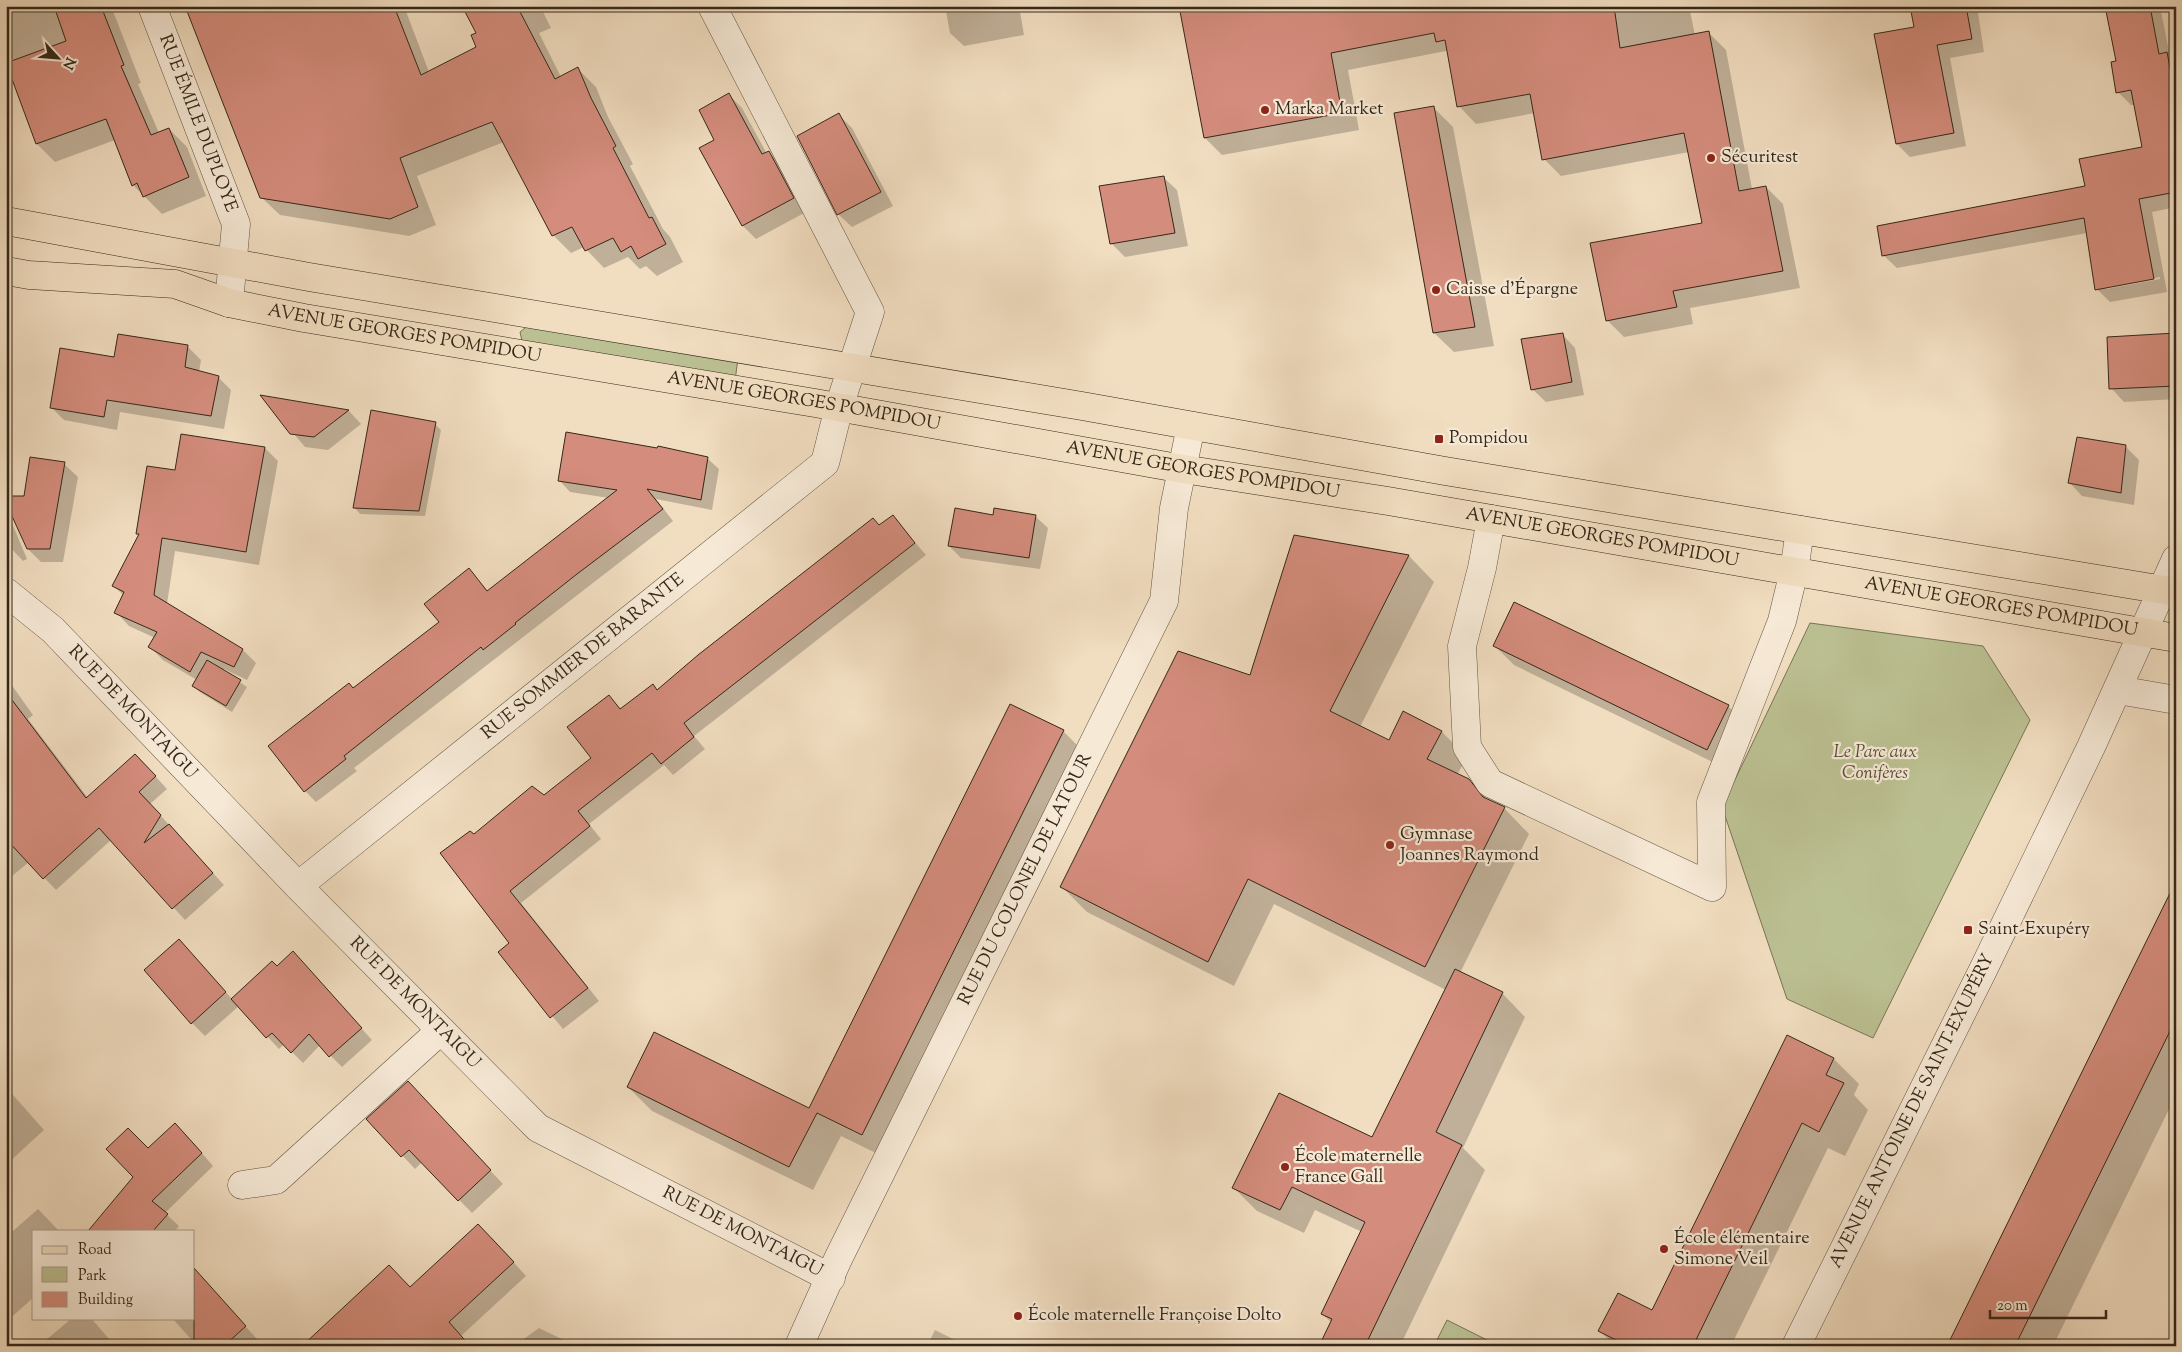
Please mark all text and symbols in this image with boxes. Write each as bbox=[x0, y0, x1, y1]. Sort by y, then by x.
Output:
street label: RUE ÉMILE DUPLOYE bbox=[151, 31, 243, 216]
north arrow bbox=[32, 32, 82, 82]
text: N bbox=[56, 53, 79, 72]
place label: Marka Market bbox=[1275, 97, 1383, 123]
marker: Marka Market bbox=[1259, 104, 1271, 116]
place label: Sécuritest bbox=[1721, 145, 1798, 171]
marker: Sécuritest bbox=[1705, 152, 1717, 164]
place label: Caisse d'Épargne bbox=[1446, 277, 1578, 303]
marker: Caisse d'Épargne bbox=[1430, 284, 1442, 296]
street label: AVENUE GEORGES POMPIDOU bbox=[265, 298, 543, 370]
street label: AVENUE GEORGES POMPIDOU bbox=[665, 366, 943, 438]
place label: Pompidou bbox=[1449, 426, 1528, 452]
marker: Pompidou bbox=[1433, 433, 1445, 445]
street label: AVENUE GEORGES POMPIDOU bbox=[1064, 435, 1342, 506]
street label: AVENUE GEORGES POMPIDOU bbox=[1463, 502, 1741, 575]
street label: RUE SOMMIER DE BARANTE bbox=[476, 567, 691, 746]
street label: AVENUE GEORGES POMPIDOU bbox=[1862, 571, 2140, 644]
street label: RUE DE MONTAIGU bbox=[62, 640, 203, 786]
park label: Le Parc aux Conifères bbox=[1833, 740, 1917, 787]
street label: RUE DU COLONEL DE LATOUR bbox=[953, 749, 1100, 1010]
place label: Gymnase Joannes Raymond bbox=[1399, 822, 1539, 869]
marker: Gymnase Joannes Raymond bbox=[1384, 839, 1396, 851]
place label: Saint-Exupéry bbox=[1978, 917, 2090, 943]
marker: Saint-Exupéry bbox=[1962, 924, 1974, 936]
street label: RUE DE MONTAIGU bbox=[343, 931, 486, 1076]
street label: AVENUE ANTOINE DE SAINT-EXUPÉRY bbox=[1824, 950, 2002, 1273]
place label: École maternelle France Gall bbox=[1295, 1144, 1422, 1191]
marker: École maternelle France Gall bbox=[1279, 1161, 1291, 1173]
street label: RUE DE MONTAIGU bbox=[657, 1181, 827, 1285]
place label: École élémentaire Simone Veil bbox=[1674, 1226, 1810, 1273]
legend bbox=[32, 1230, 195, 1320]
text: Road bbox=[78, 1240, 112, 1261]
marker: École élémentaire Simone Veil bbox=[1658, 1243, 1670, 1255]
text: Park bbox=[78, 1266, 107, 1287]
scale bar bbox=[1990, 1287, 2106, 1319]
text: Building bbox=[78, 1290, 133, 1311]
text: 20 m bbox=[1997, 1296, 2028, 1317]
place label: École maternelle Françoise Dolto bbox=[1028, 1303, 1282, 1329]
marker: École maternelle Françoise Dolto bbox=[1012, 1310, 1024, 1322]

